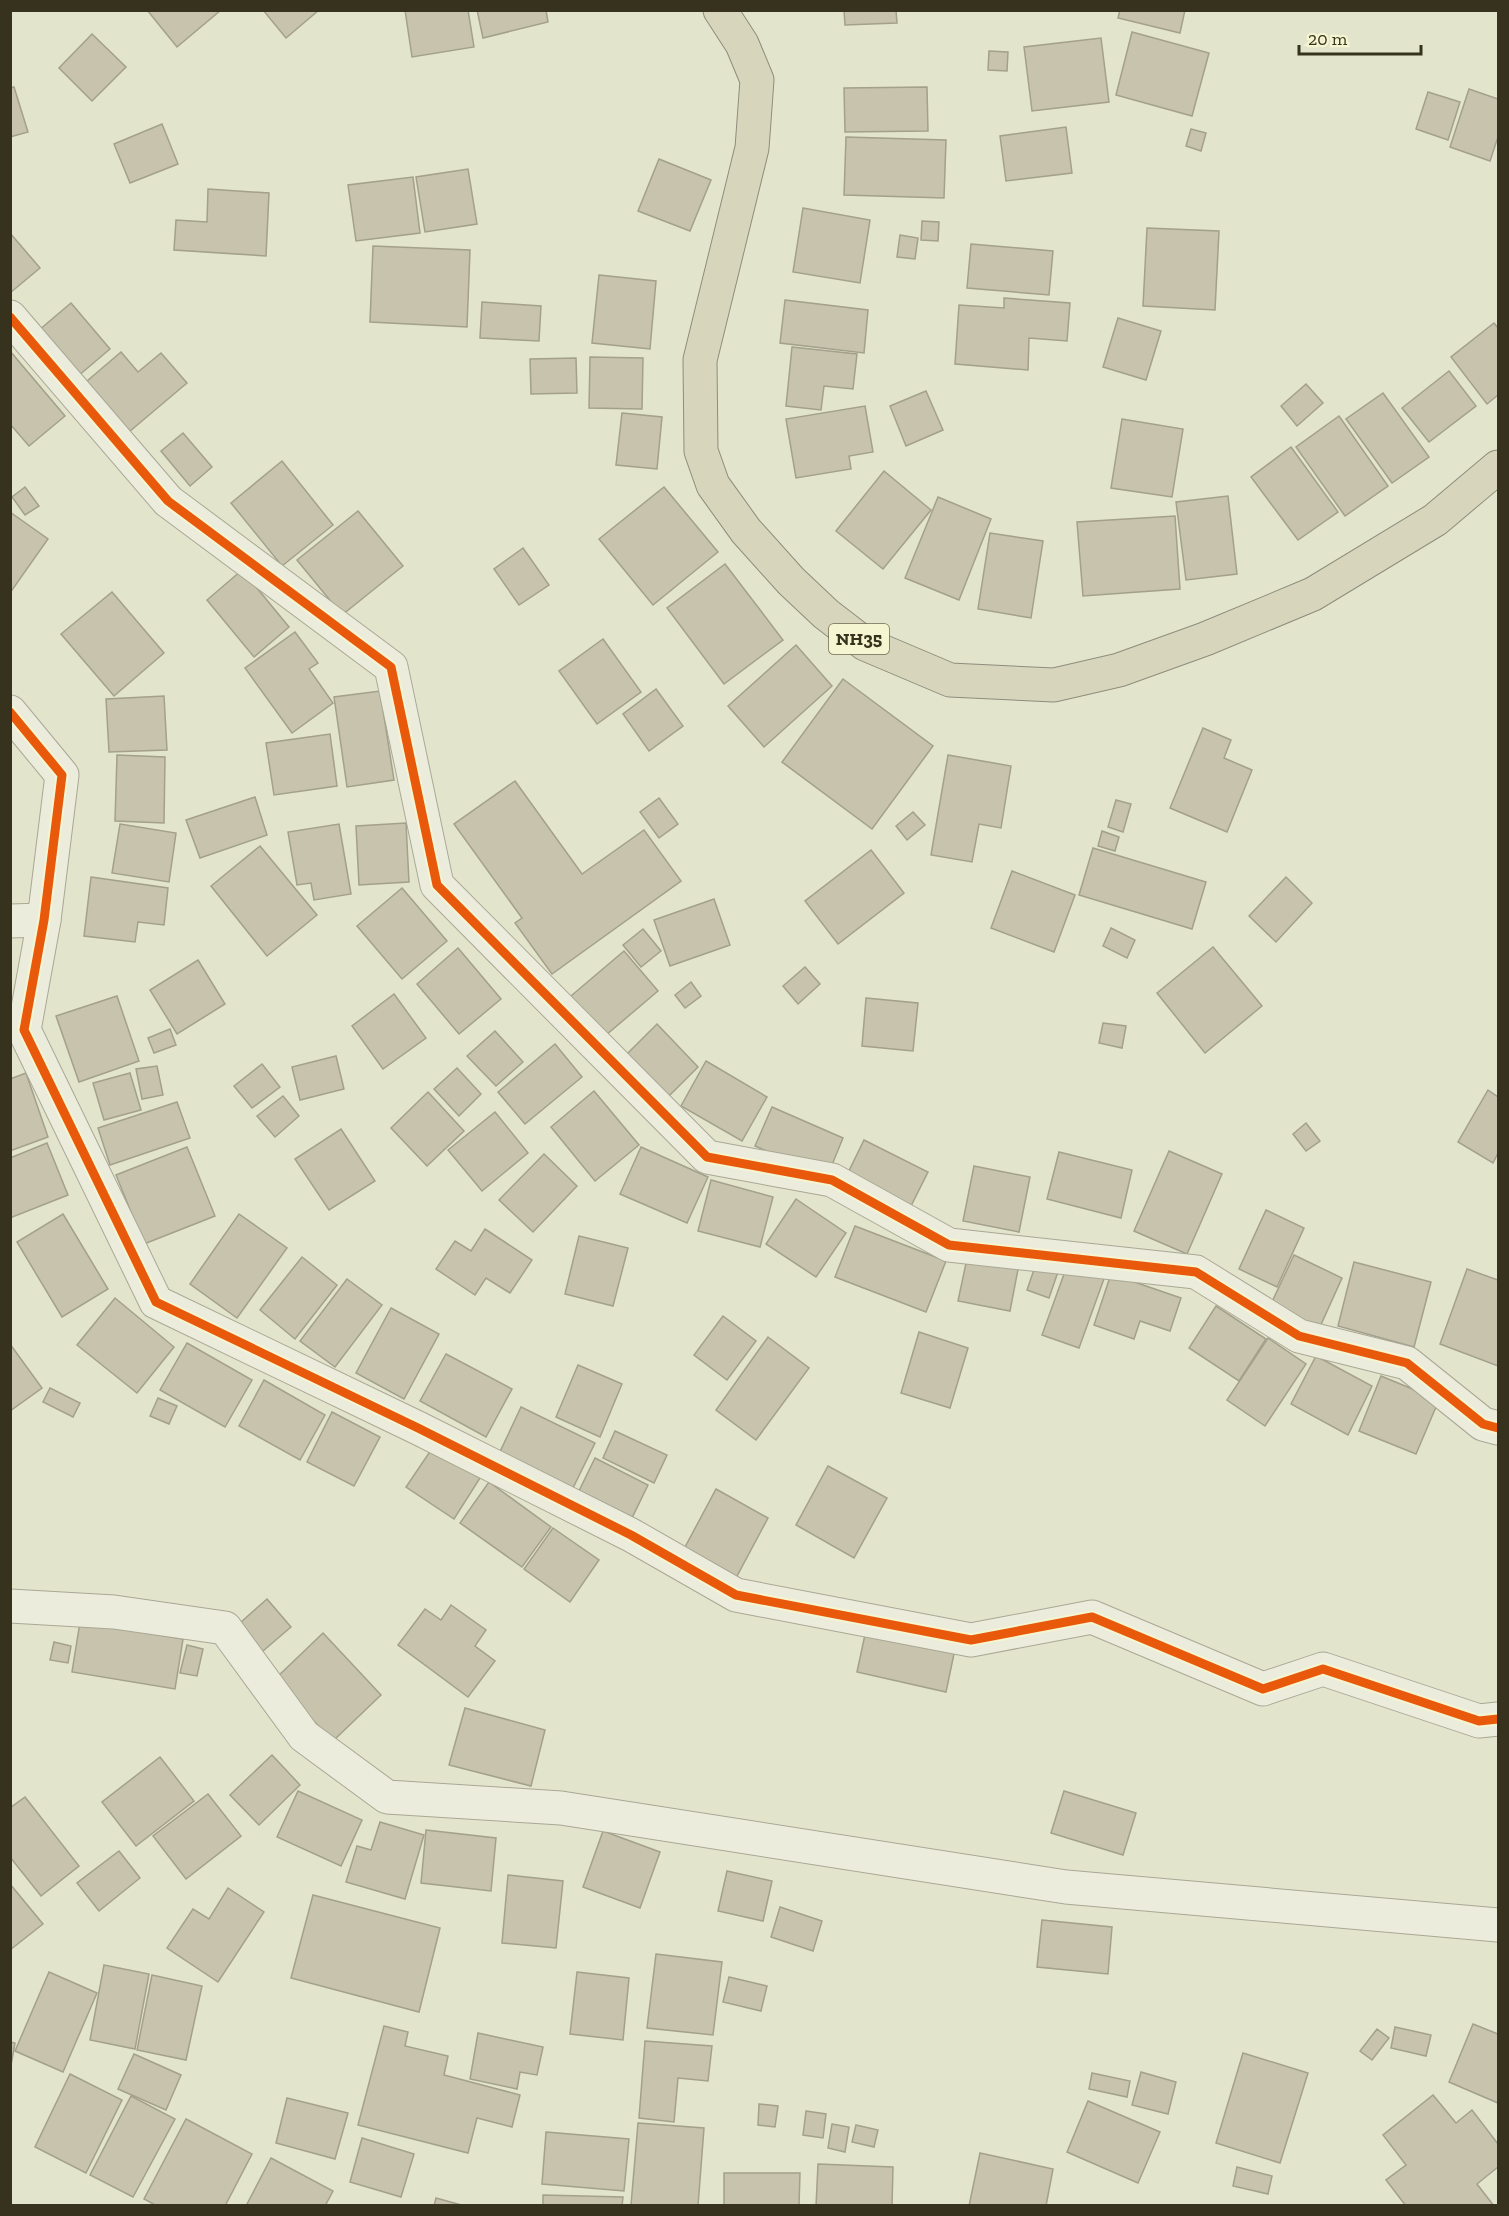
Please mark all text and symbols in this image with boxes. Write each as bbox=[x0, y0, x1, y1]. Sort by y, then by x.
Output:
scale bar bbox=[1299, 18, 1420, 56]
text: 20 m bbox=[1308, 28, 1348, 50]
road number: NH35 bbox=[829, 624, 889, 654]

